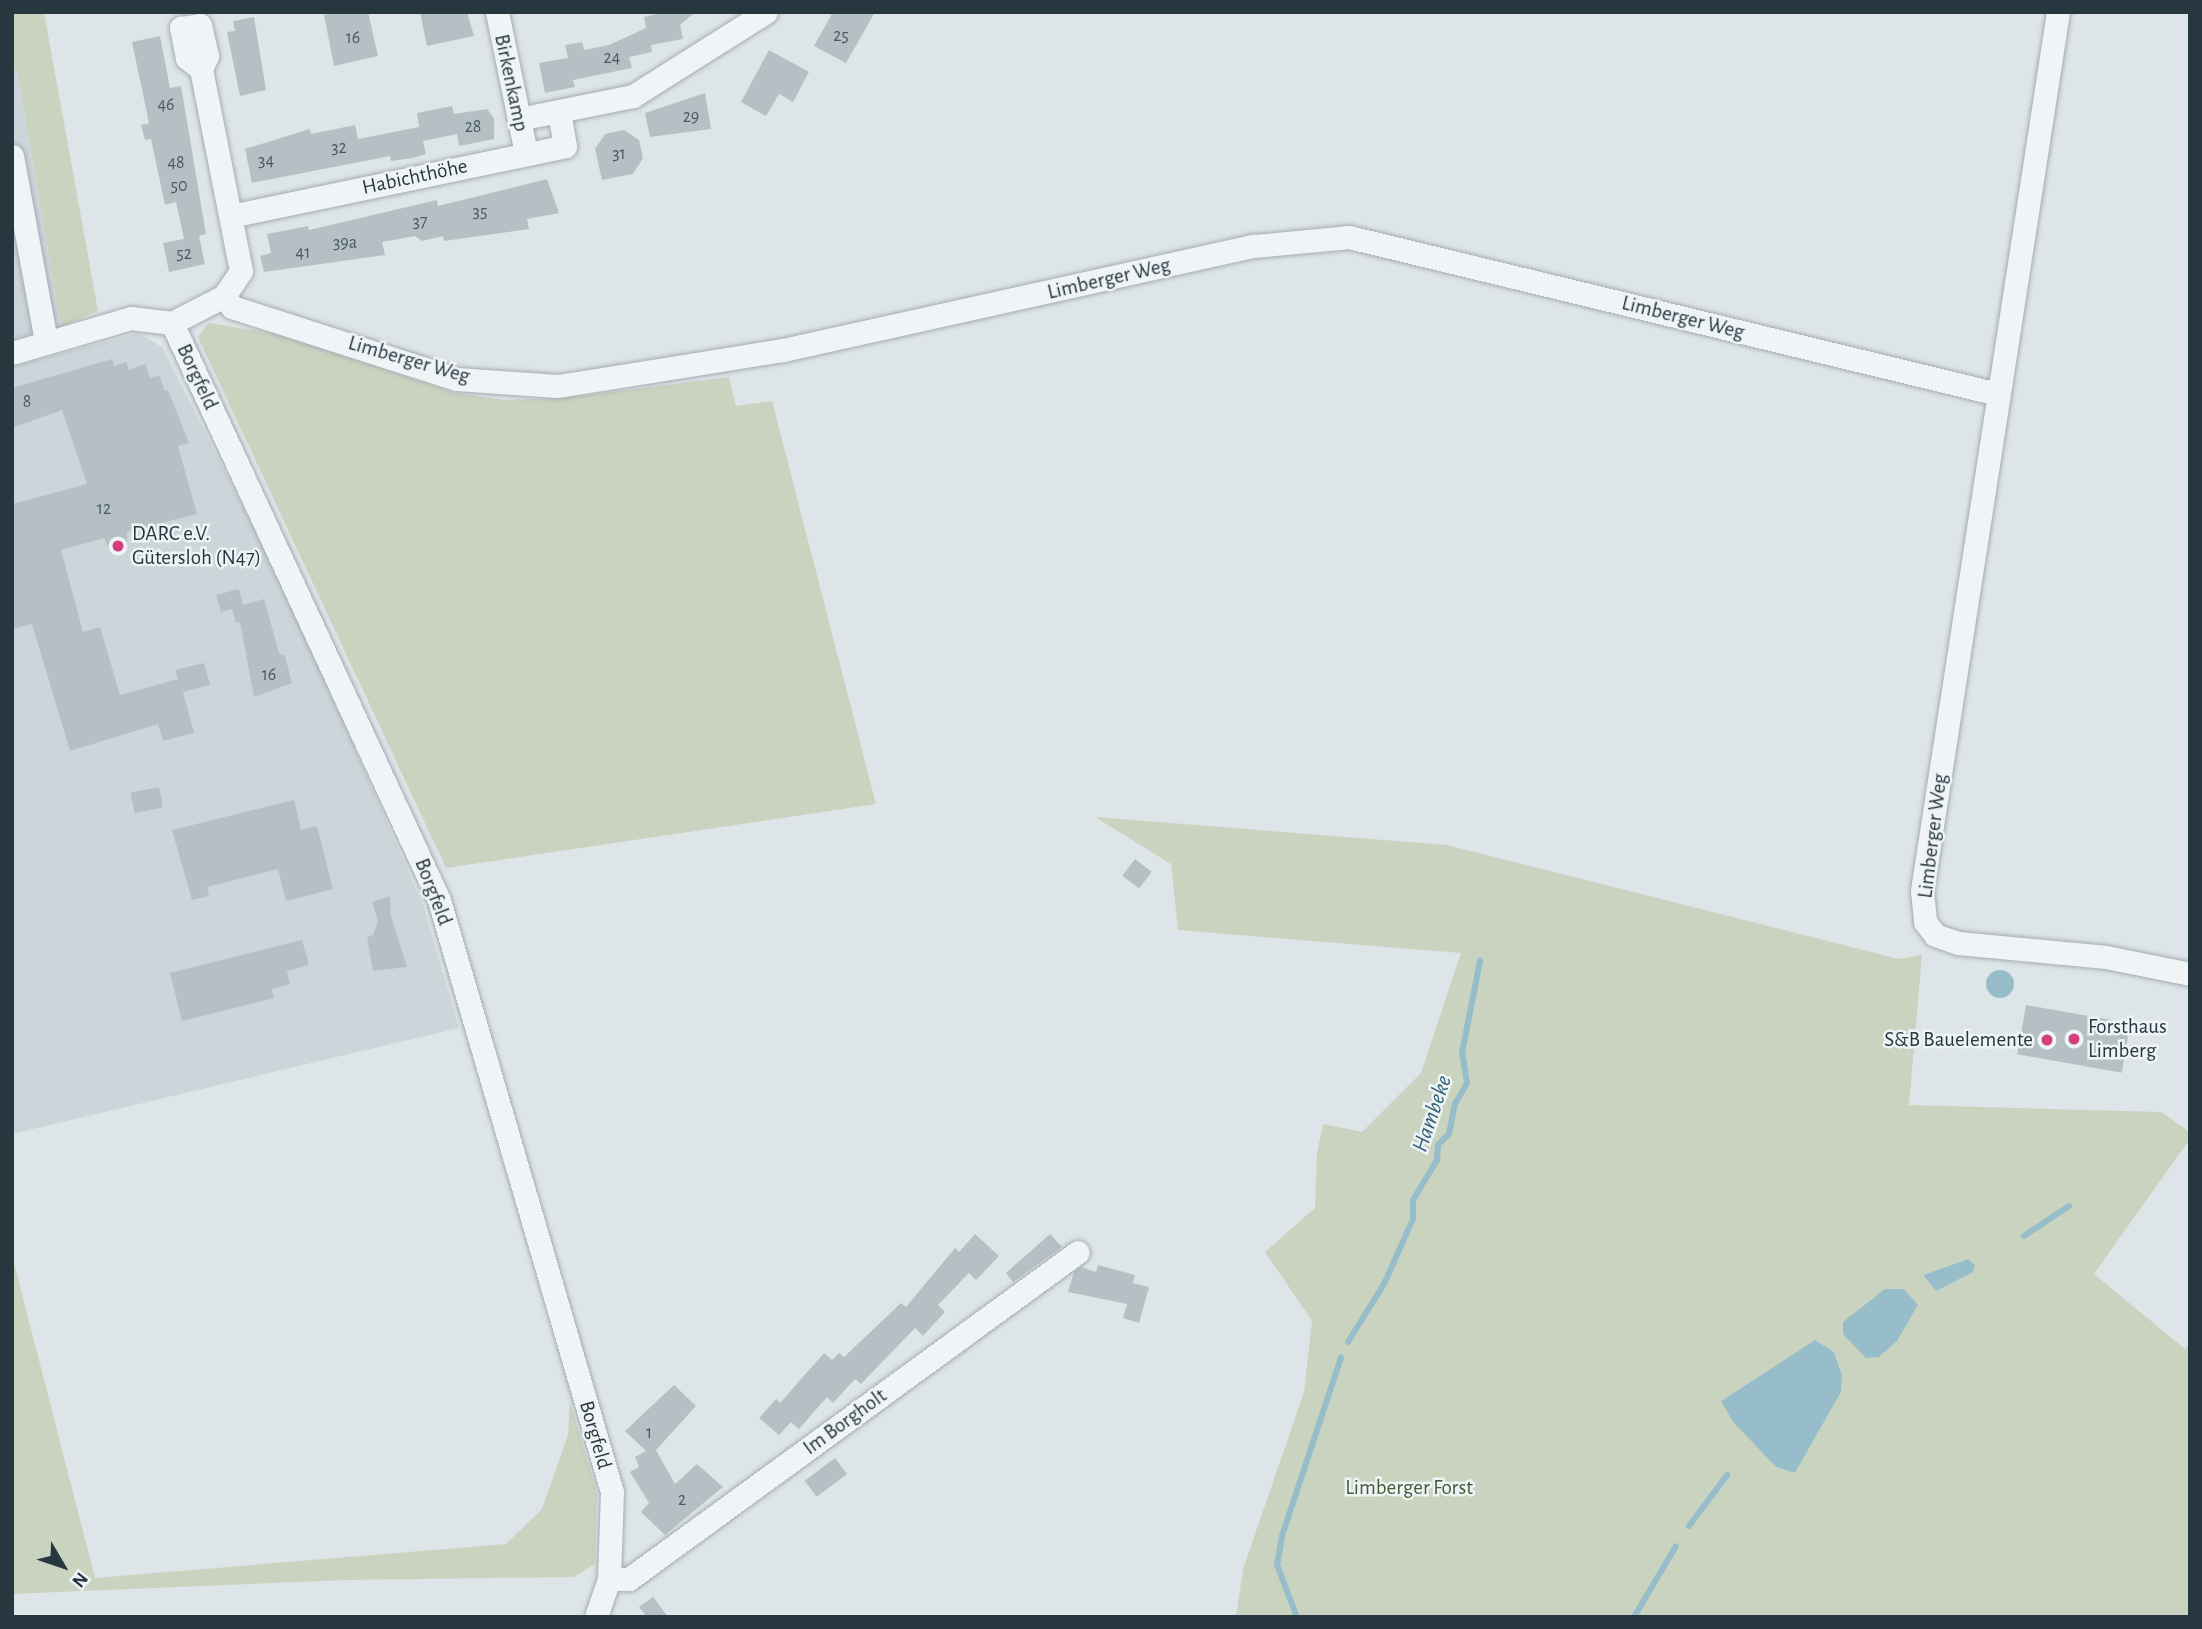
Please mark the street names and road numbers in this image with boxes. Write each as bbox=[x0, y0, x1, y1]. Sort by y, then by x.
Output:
street label: Birkenkamp bbox=[488, 32, 534, 134]
street label: Habichthöhe bbox=[360, 154, 470, 200]
street label: Limberger Weg bbox=[1045, 253, 1173, 305]
street label: Limberger Weg bbox=[1619, 291, 1747, 345]
street label: Limberger Weg bbox=[345, 331, 473, 389]
street label: Borgfeld bbox=[171, 340, 223, 414]
street label: Limberger Weg bbox=[1913, 772, 1953, 900]
street label: Borgfeld bbox=[409, 855, 457, 929]
street label: Im Borgholt bbox=[798, 1383, 892, 1461]
street label: Borgfeld bbox=[573, 1398, 617, 1472]

